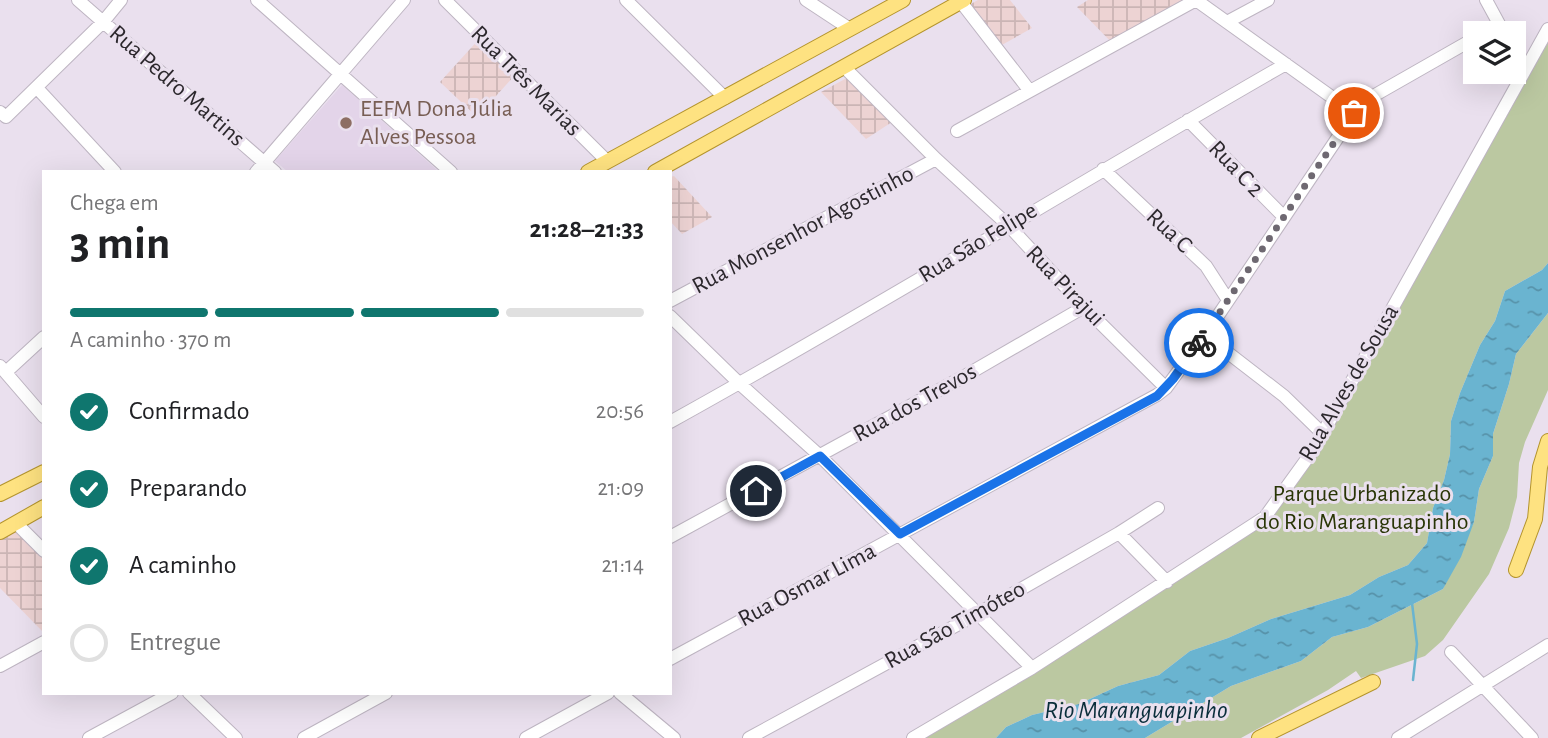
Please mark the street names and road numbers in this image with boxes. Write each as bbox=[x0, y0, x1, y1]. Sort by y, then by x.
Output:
street label: Rua Pedro Martins bbox=[105, 21, 249, 151]
street label: Rua Três Marias bbox=[466, 21, 586, 141]
street label: Rua C 2 bbox=[1204, 136, 1268, 202]
street label: Rua Monsenhor Agostinho bbox=[688, 161, 918, 299]
street label: Rua São Felipe bbox=[915, 198, 1041, 288]
street label: Rua C bbox=[1142, 204, 1196, 258]
street label: Rua Pirajui bbox=[1021, 241, 1109, 331]
street label: Rua Alves de Sousa bbox=[1295, 301, 1403, 465]
street label: Rua dos Trevos bbox=[849, 359, 981, 447]
street label: Rua Osmar Lima bbox=[734, 539, 880, 631]
street label: Rua São Timóteo bbox=[881, 577, 1029, 673]

